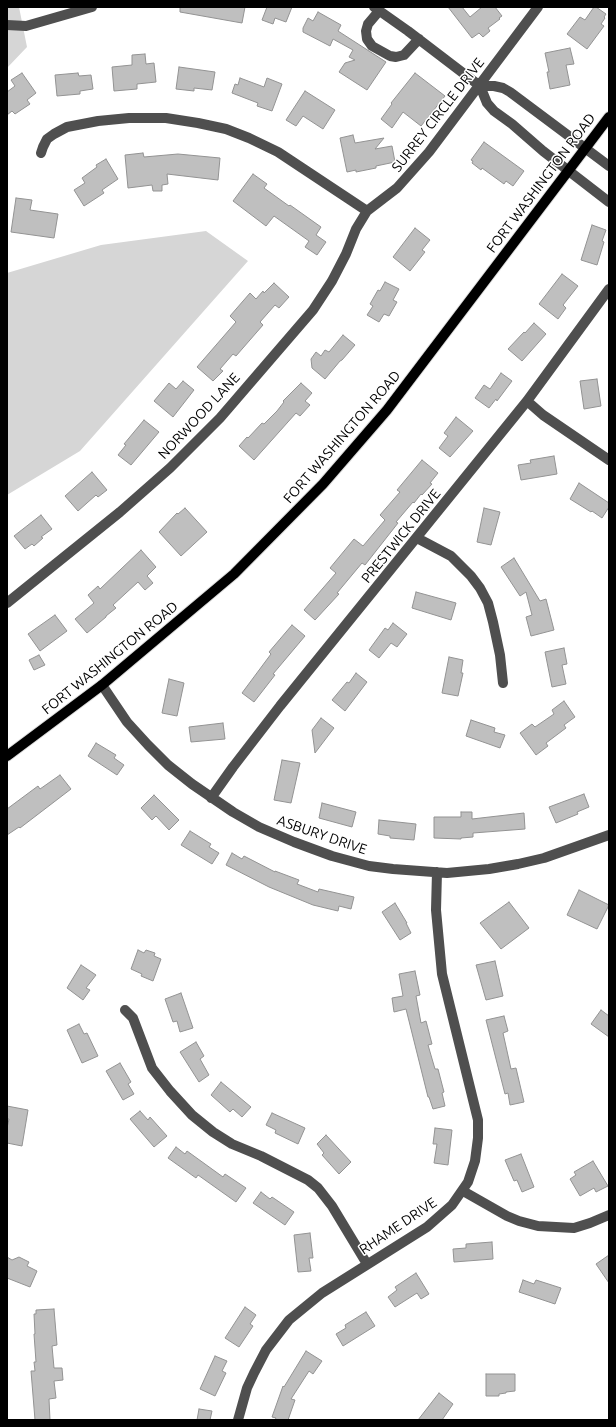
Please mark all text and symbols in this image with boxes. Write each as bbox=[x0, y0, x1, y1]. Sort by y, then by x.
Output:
street label: SURREY CIRCLE DRIVE bbox=[388, 55, 488, 175]
street label: FORT WASHINGTON ROAD bbox=[483, 110, 599, 256]
street label: FORT WASHINGTON ROAD bbox=[280, 367, 404, 507]
street label: NORWOOD LANE bbox=[155, 369, 243, 463]
street label: PRESTWICK DRIVE bbox=[358, 486, 444, 586]
street label: FORT WASHINGTON ROAD bbox=[39, 598, 181, 718]
street label: ASBURY DRIVE bbox=[275, 812, 369, 858]
street label: RHAME DRIVE bbox=[356, 1194, 440, 1258]

